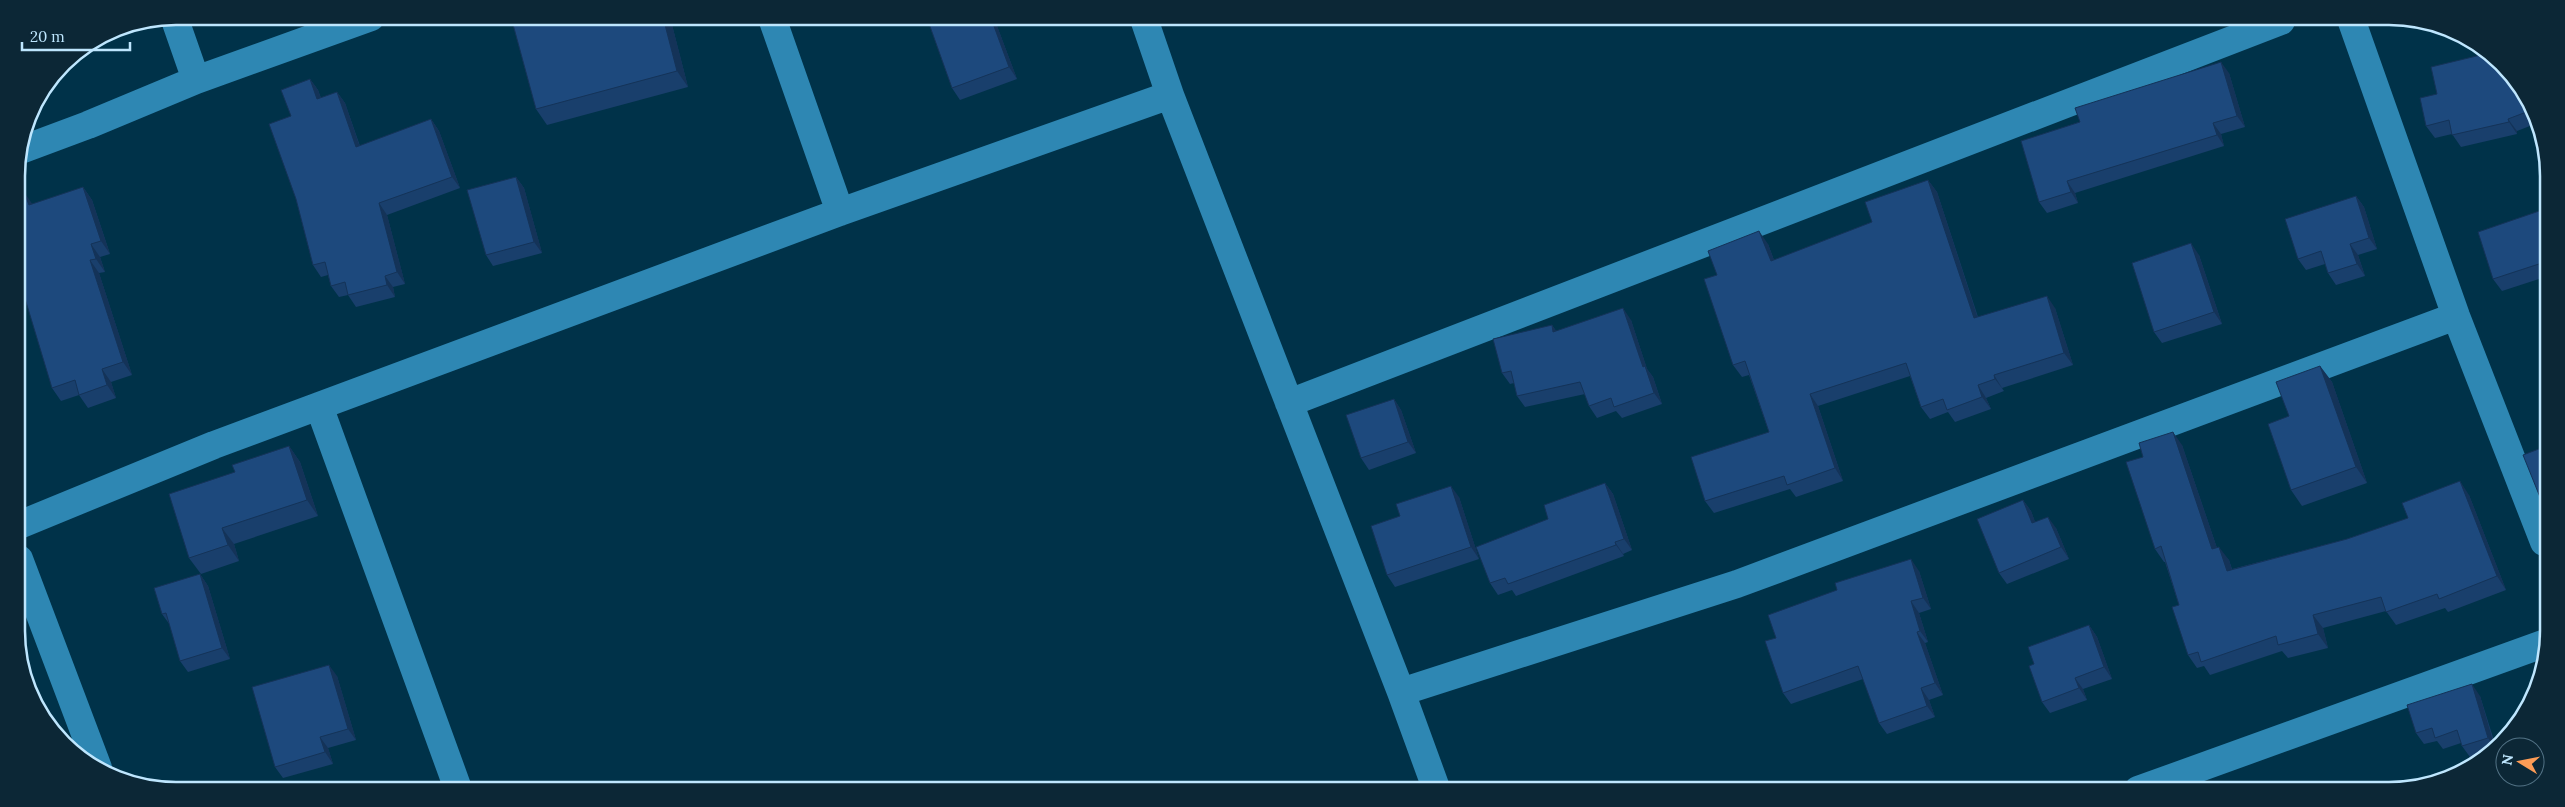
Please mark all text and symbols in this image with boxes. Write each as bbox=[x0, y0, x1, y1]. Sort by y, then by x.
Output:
scale bar bbox=[22, 20, 130, 52]
text: 20 m bbox=[30, 27, 65, 46]
north arrow bbox=[2495, 737, 2545, 787]
text: N bbox=[2497, 753, 2517, 767]

